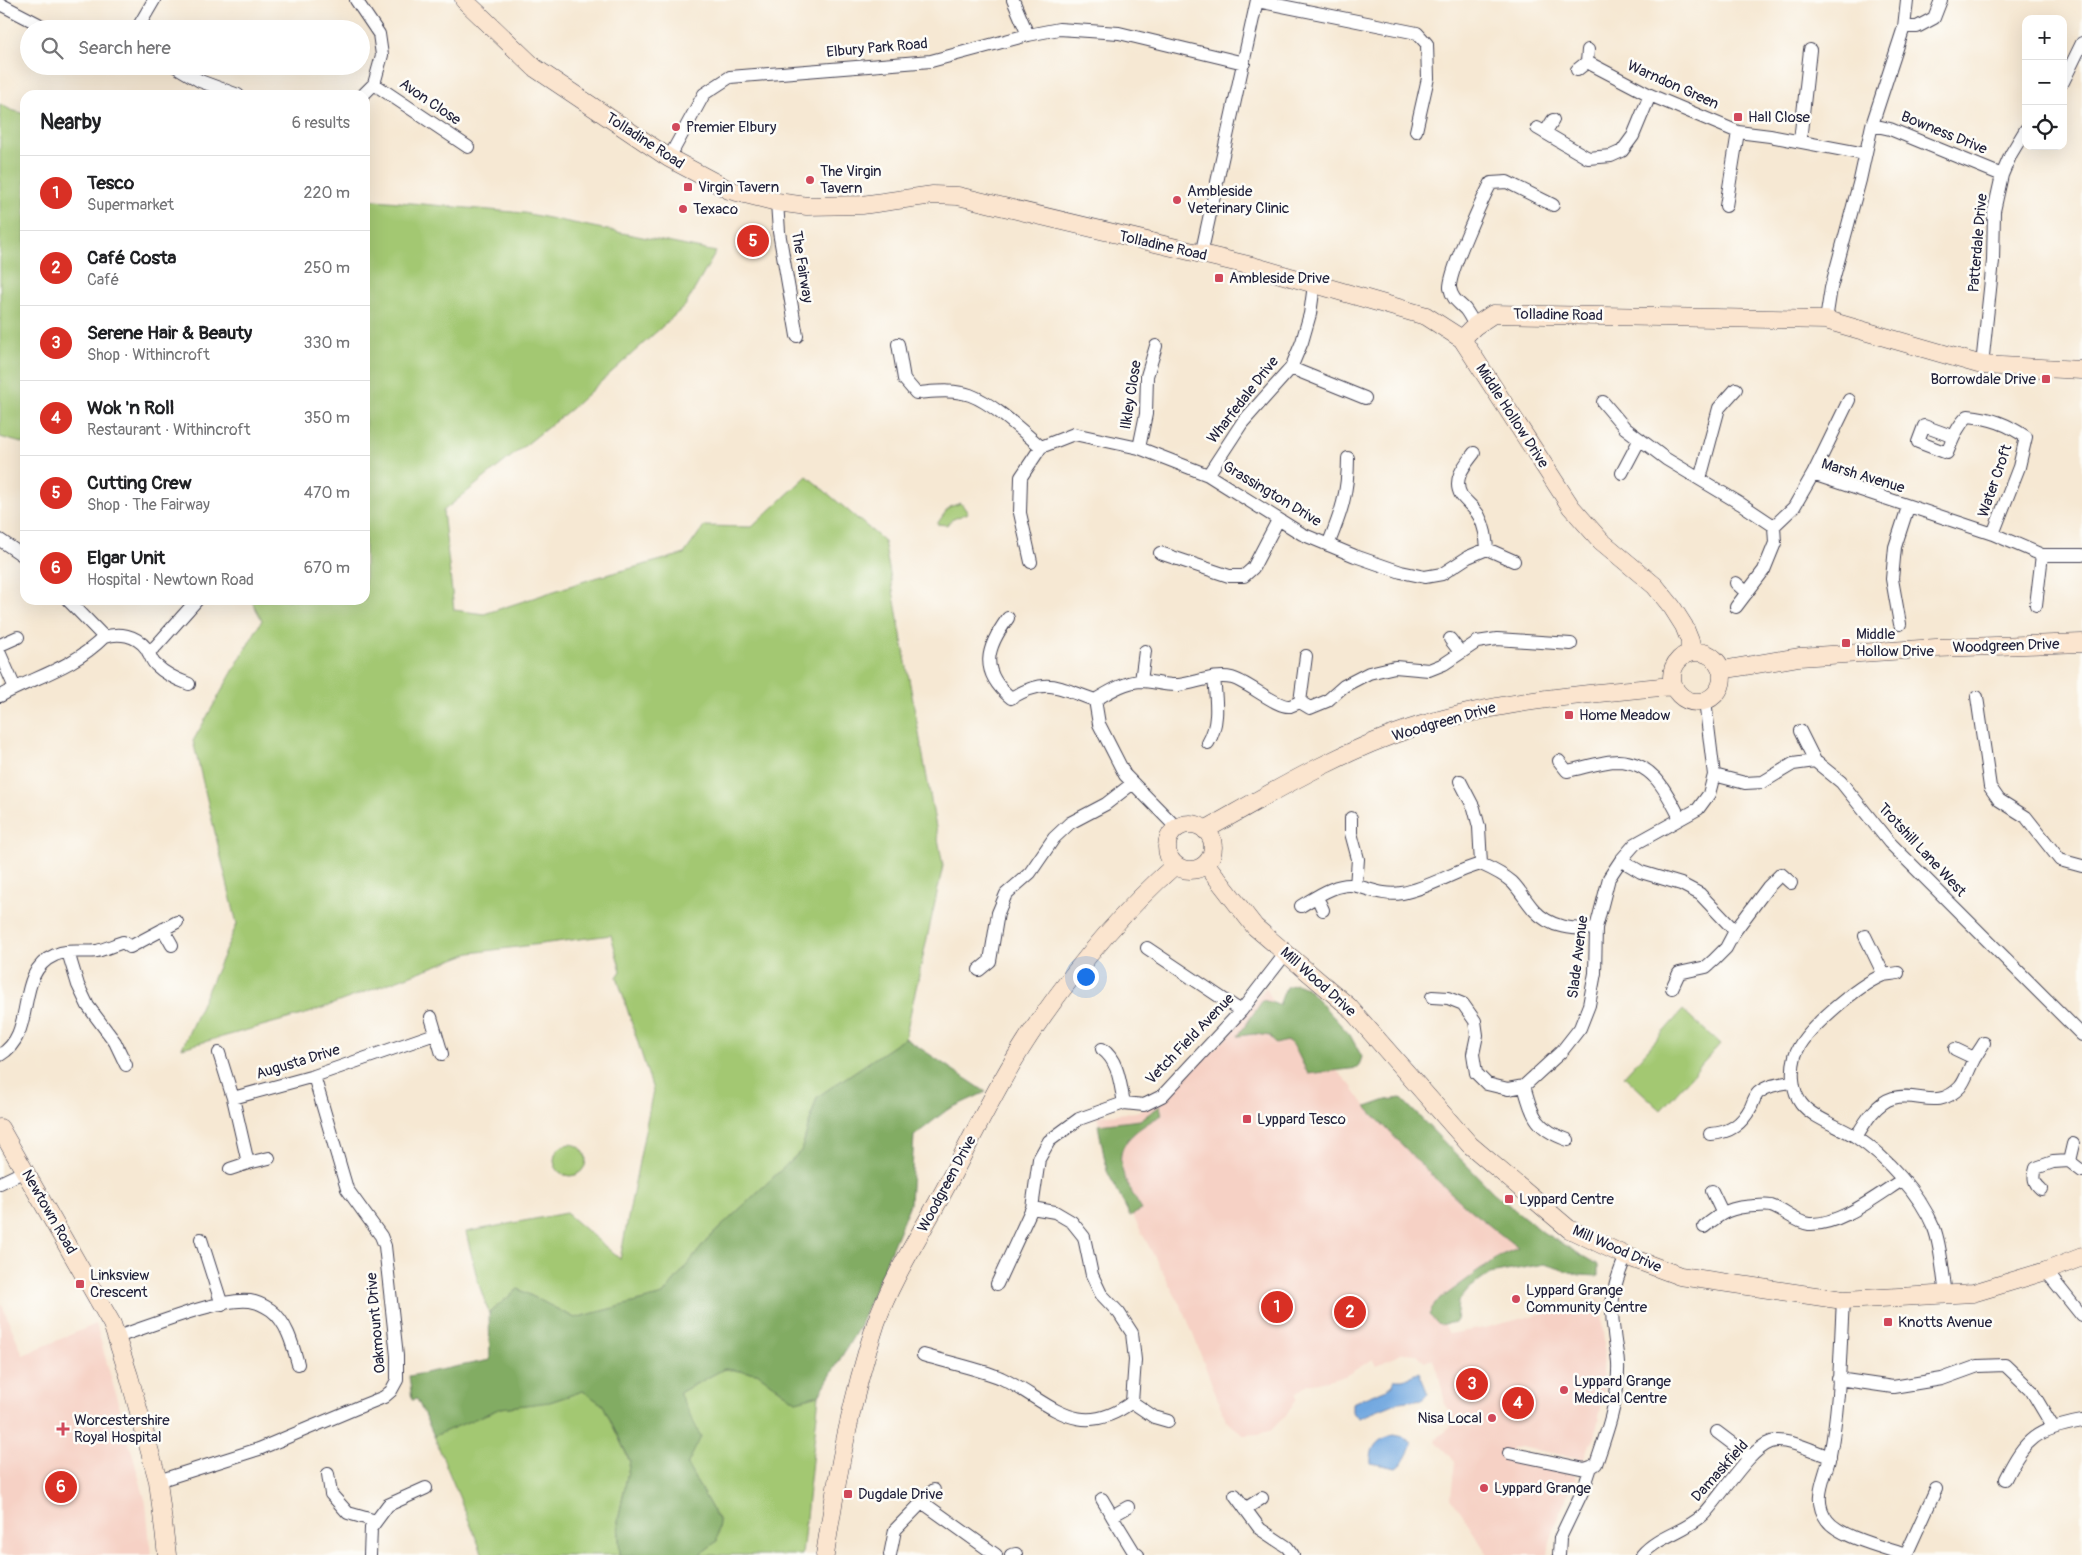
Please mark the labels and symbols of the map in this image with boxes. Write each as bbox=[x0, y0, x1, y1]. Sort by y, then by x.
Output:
street label: Elbury Park Road bbox=[825, 34, 929, 62]
street label: Warndon Green bbox=[1624, 56, 1722, 114]
street label: Avon Close bbox=[396, 74, 465, 130]
street label: Bowness Drive bbox=[1898, 107, 1990, 159]
place label: Hall Close bbox=[1748, 108, 1810, 127]
street label: Tolladine Road bbox=[602, 109, 688, 173]
marker: Hall Close bbox=[1732, 111, 1744, 123]
place label: Premier Elbury bbox=[686, 118, 777, 137]
marker: Premier Elbury bbox=[670, 121, 682, 133]
place label: The Virgin Tavern bbox=[820, 162, 882, 198]
marker: The Virgin Tavern bbox=[804, 174, 816, 186]
place label: Virgin Tavern bbox=[698, 178, 779, 197]
marker: Virgin Tavern bbox=[682, 181, 694, 193]
place label: Ambleside Veterinary Clinic bbox=[1187, 182, 1290, 218]
street label: Patterdale Drive bbox=[1964, 192, 1992, 293]
marker: Ambleside Veterinary Clinic bbox=[1171, 194, 1183, 206]
place label: Texaco bbox=[693, 200, 738, 219]
marker: Texaco bbox=[677, 203, 689, 215]
pin: 5 bbox=[737, 222, 769, 260]
street label: Tolladine Road bbox=[1117, 227, 1209, 265]
street label: The Fairway bbox=[787, 230, 817, 305]
place label: Ambleside Drive bbox=[1229, 269, 1330, 288]
marker: Ambleside Drive bbox=[1213, 272, 1225, 284]
street label: Tolladine Road bbox=[1513, 305, 1603, 325]
street label: Wharfedale Drive bbox=[1203, 352, 1283, 447]
street label: Ilkley Close bbox=[1116, 359, 1146, 431]
street label: Middle Hollow Drive bbox=[1471, 360, 1553, 472]
place label: Borrowdale Drive bbox=[1930, 370, 2037, 389]
marker: Borrowdale Drive bbox=[2040, 373, 2052, 385]
street label: Water Croft bbox=[1974, 441, 2017, 520]
street label: Marsh Avenue bbox=[1819, 454, 1908, 498]
street label: Grassington Drive bbox=[1219, 457, 1325, 531]
place label: Middle Hollow Drive bbox=[1856, 625, 1935, 661]
street label: Woodgreen Drive bbox=[1952, 635, 2060, 657]
marker: Middle Hollow Drive bbox=[1840, 637, 1852, 649]
street label: Woodgreen Drive bbox=[1390, 698, 1499, 746]
place label: Home Meadow bbox=[1579, 706, 1670, 725]
marker: Home Meadow bbox=[1563, 709, 1575, 721]
street label: Trotshill Lane West bbox=[1874, 799, 1971, 901]
street label: Slade Avenue bbox=[1563, 914, 1593, 1000]
street label: Mill Wood Drive bbox=[1276, 943, 1360, 1021]
your location bbox=[1073, 964, 1099, 990]
street label: Vetch Field Avenue bbox=[1142, 989, 1239, 1089]
street label: Augusta Drive bbox=[254, 1040, 343, 1084]
place label: Lyppard Tesco bbox=[1257, 1110, 1346, 1129]
marker: Lyppard Tesco bbox=[1241, 1113, 1253, 1125]
street label: Woodgreen Drive bbox=[913, 1132, 981, 1236]
street label: Newtown Road bbox=[17, 1166, 81, 1258]
place label: Lyppard Centre bbox=[1519, 1190, 1614, 1209]
marker: Lyppard Centre bbox=[1503, 1193, 1515, 1205]
street label: Mill Wood Drive bbox=[1570, 1221, 1665, 1277]
place label: Linksview Crescent bbox=[90, 1266, 149, 1302]
street label: Oakmount Drive bbox=[362, 1271, 390, 1374]
marker: Linksview Crescent bbox=[74, 1278, 86, 1290]
place label: Lyppard Grange Community Centre bbox=[1526, 1281, 1648, 1317]
pin: 1 bbox=[1261, 1288, 1293, 1326]
pin: 2 bbox=[1334, 1293, 1366, 1331]
marker: Lyppard Grange Community Centre bbox=[1510, 1293, 1522, 1305]
place label: Knotts Avenue bbox=[1898, 1313, 1993, 1332]
marker: Knotts Avenue bbox=[1882, 1316, 1894, 1328]
pin: 3 bbox=[1456, 1365, 1488, 1403]
place label: Lyppard Grange Medical Centre bbox=[1574, 1372, 1672, 1408]
pin: 4 bbox=[1502, 1384, 1534, 1422]
marker: Lyppard Grange Medical Centre bbox=[1558, 1384, 1570, 1396]
place label: Nisa Local bbox=[1418, 1409, 1482, 1428]
place label: Worcestershire Royal Hospital bbox=[74, 1411, 170, 1447]
marker: Nisa Local bbox=[1486, 1412, 1498, 1424]
marker: Worcestershire Royal Hospital bbox=[56, 1422, 70, 1436]
street label: Damaskfield bbox=[1687, 1436, 1753, 1506]
pin: 6 bbox=[45, 1468, 77, 1506]
place label: Lyppard Grange bbox=[1494, 1479, 1592, 1498]
marker: Lyppard Grange bbox=[1478, 1482, 1490, 1494]
place label: Dugdale Drive bbox=[858, 1485, 943, 1504]
marker: Dugdale Drive bbox=[842, 1488, 854, 1500]

